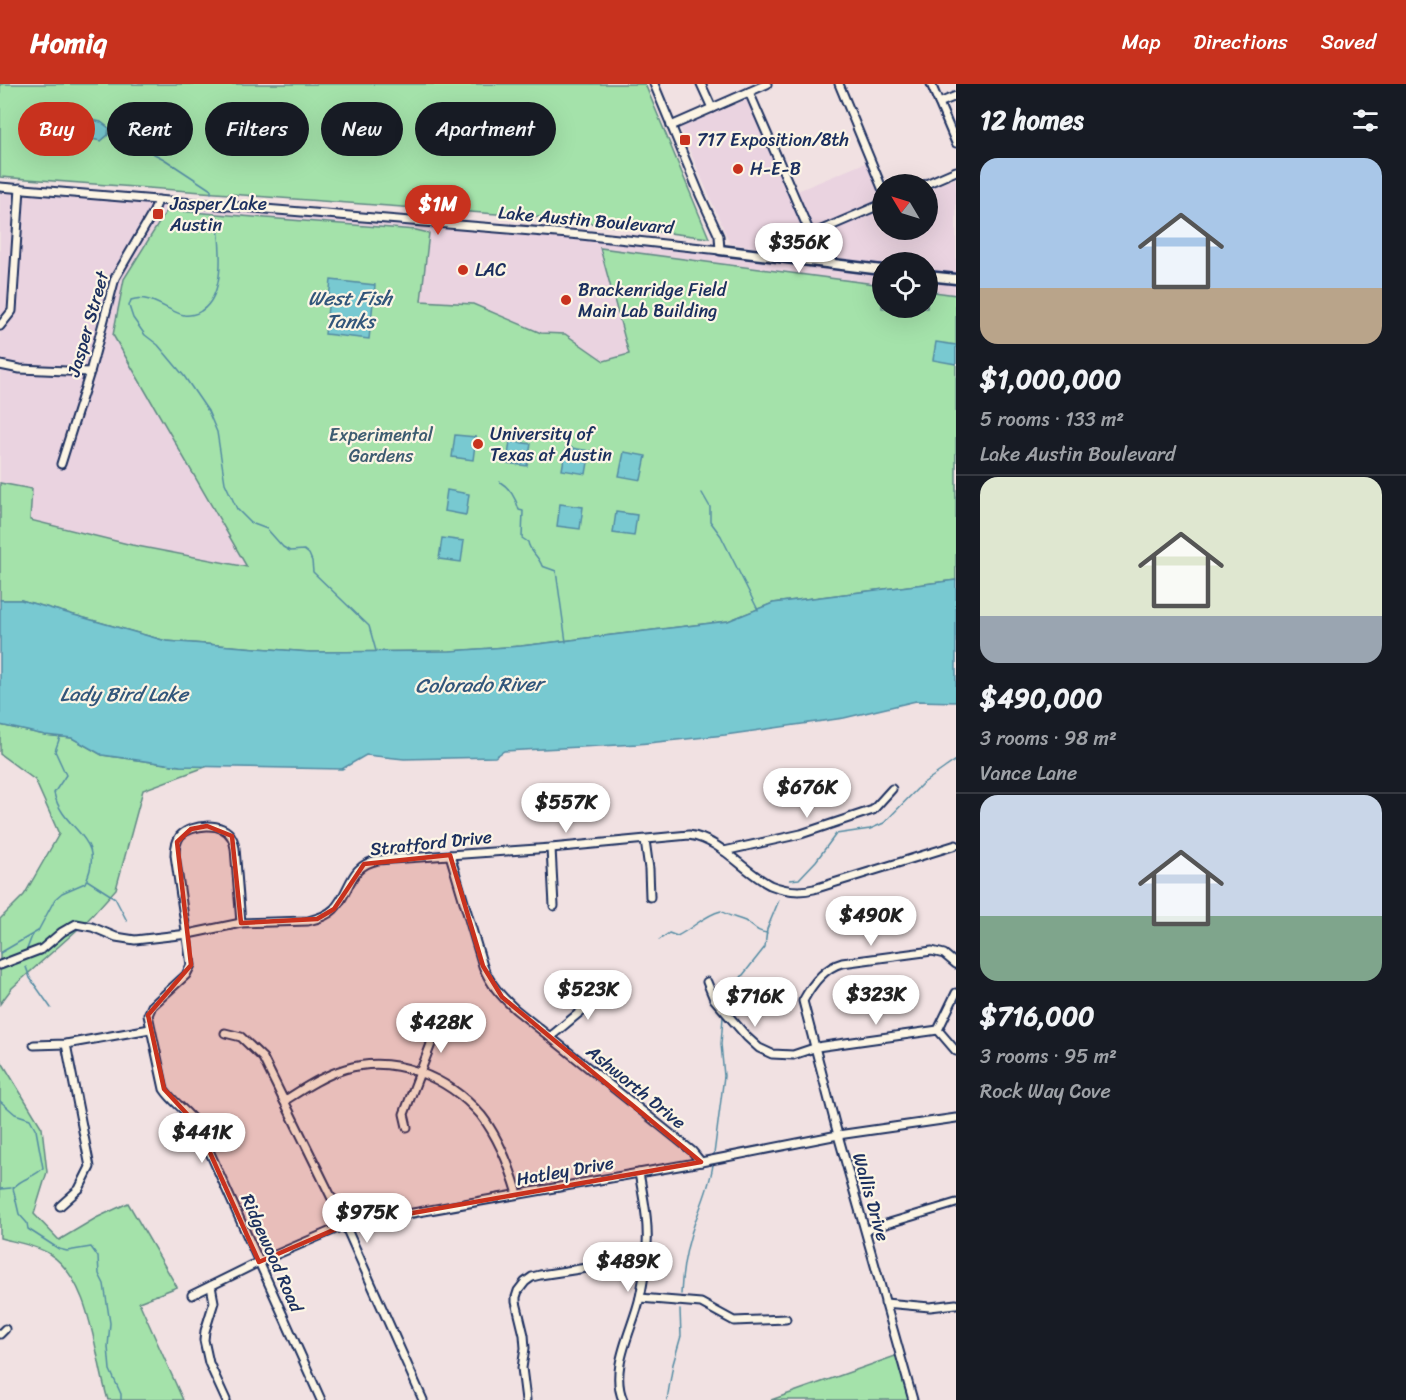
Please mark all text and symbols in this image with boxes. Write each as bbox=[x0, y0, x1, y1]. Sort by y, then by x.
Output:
text: Homiq bbox=[30, 18, 107, 67]
text: Map bbox=[1122, 23, 1160, 61]
text: Directions bbox=[1193, 23, 1288, 61]
text: Saved bbox=[1321, 23, 1376, 61]
text: 12 homes bbox=[980, 97, 1084, 143]
chip: Buy bbox=[18, 102, 95, 156]
chip: Rent bbox=[107, 102, 193, 156]
chip: Filters bbox=[205, 102, 309, 156]
chip: New bbox=[321, 102, 403, 156]
chip: Apartment bbox=[415, 102, 556, 156]
icon: filters bbox=[1349, 104, 1382, 137]
place label: 717 Exposition/8th bbox=[697, 124, 849, 156]
marker: 717 Exposition/8th bbox=[678, 133, 692, 147]
place label: H-E-B bbox=[750, 153, 801, 185]
marker: H-E-B bbox=[731, 162, 745, 176]
north arrow bbox=[872, 174, 938, 240]
map controls bbox=[872, 174, 938, 318]
pin: $1M bbox=[409, 185, 467, 236]
text: $1M bbox=[419, 187, 457, 222]
place label: Jasper/Lake Austin bbox=[169, 188, 267, 241]
street label: Lake Austin Boulevard bbox=[497, 196, 677, 244]
icon: home bbox=[1127, 197, 1235, 305]
marker: Jasper/Lake Austin bbox=[151, 207, 165, 221]
pin: $356K bbox=[757, 223, 841, 274]
text: $356K bbox=[769, 225, 829, 260]
button: locate bbox=[872, 252, 938, 318]
place label: LAC bbox=[475, 254, 506, 286]
marker: LAC bbox=[456, 263, 470, 277]
street label: Jasper Street bbox=[57, 267, 119, 381]
place label: Brackenridge Field Main Lab Building bbox=[578, 274, 728, 327]
water label: West Fish Tanks bbox=[308, 281, 393, 339]
marker: Brackenridge Field Main Lab Building bbox=[559, 293, 573, 307]
text: $1,000,000 bbox=[980, 356, 1121, 402]
text: 5 rooms · 133 m² bbox=[980, 402, 1124, 437]
place label: University of Texas at Austin bbox=[490, 418, 612, 471]
park label: Experimental Gardens bbox=[329, 419, 434, 472]
marker: University of Texas at Austin bbox=[471, 437, 485, 451]
text: Lake Austin Boulevard bbox=[980, 437, 1176, 472]
icon: home bbox=[1127, 516, 1235, 624]
water label: Colorado River bbox=[415, 666, 547, 704]
text: $490,000 bbox=[980, 675, 1102, 721]
water label: Lady Bird Lake bbox=[60, 677, 190, 712]
text: 3 rooms · 98 m² bbox=[980, 721, 1117, 756]
text: Vance Lane bbox=[980, 756, 1077, 791]
pin: $676K bbox=[765, 768, 849, 819]
text: $676K bbox=[777, 770, 837, 805]
pin: $557K bbox=[524, 783, 608, 834]
text: $557K bbox=[535, 785, 597, 820]
street label: Stratford Drive bbox=[369, 821, 493, 865]
icon: home bbox=[1127, 834, 1235, 942]
pin: $490K bbox=[829, 896, 913, 947]
text: $490K bbox=[839, 898, 903, 933]
pin: $523K bbox=[546, 970, 630, 1021]
text: $523K bbox=[558, 972, 618, 1007]
pin: $323K bbox=[834, 975, 918, 1026]
pin: $716K bbox=[713, 977, 797, 1028]
text: $323K bbox=[846, 977, 906, 1012]
text: $716K bbox=[727, 979, 783, 1014]
text: $716,000 bbox=[980, 993, 1095, 1039]
pin: $428K bbox=[399, 1003, 483, 1054]
text: $428K bbox=[410, 1005, 472, 1040]
street label: Ashworth Drive bbox=[578, 1036, 693, 1138]
text: 3 rooms · 95 m² bbox=[980, 1039, 1117, 1074]
text: Rock Way Cove bbox=[980, 1074, 1111, 1109]
pin: $441K bbox=[160, 1113, 244, 1164]
text: $441K bbox=[172, 1115, 232, 1150]
street label: Hatley Drive bbox=[514, 1147, 616, 1195]
street label: Wallis Drive bbox=[843, 1149, 899, 1245]
street label: Ridgewood Road bbox=[232, 1188, 313, 1319]
pin: $975K bbox=[325, 1193, 409, 1244]
text: $975K bbox=[336, 1195, 398, 1230]
pin: $489K bbox=[586, 1242, 670, 1293]
text: $489K bbox=[597, 1244, 659, 1279]

